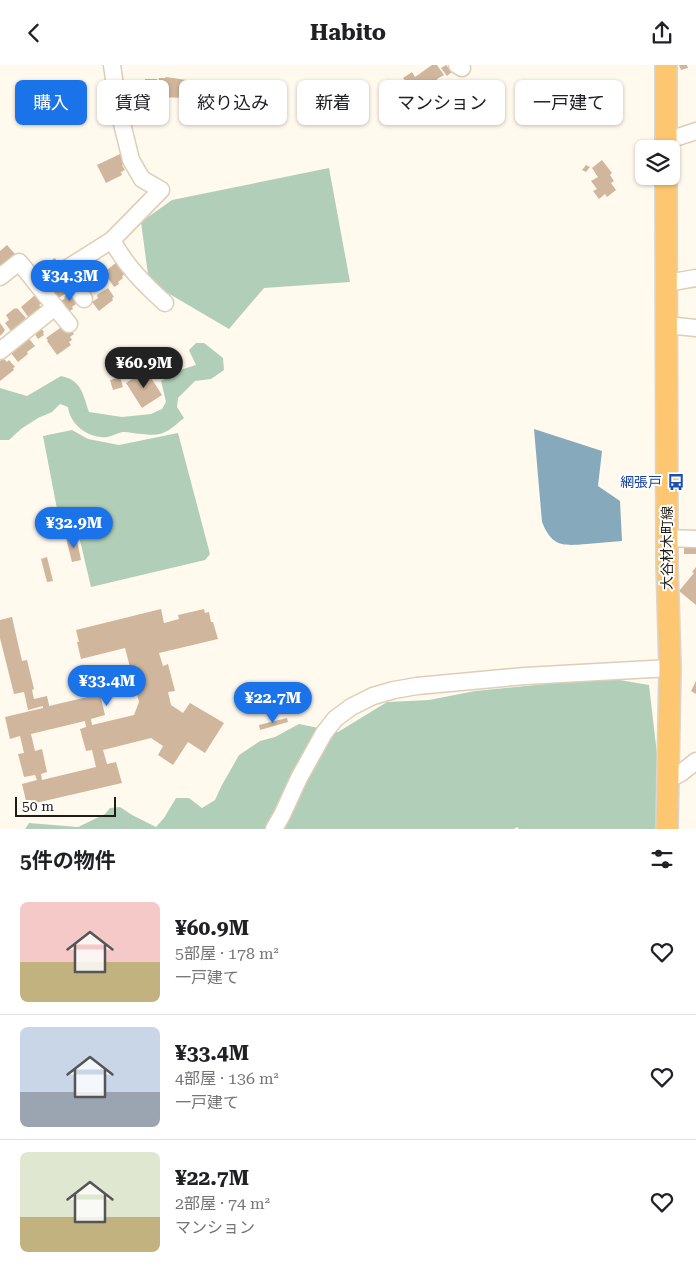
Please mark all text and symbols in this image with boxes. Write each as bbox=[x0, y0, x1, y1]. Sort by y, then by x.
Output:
icon: back bbox=[20, 19, 48, 47]
icon: share bbox=[648, 19, 676, 47]
text: Habito bbox=[310, 20, 386, 45]
chip: 購入 bbox=[15, 80, 87, 125]
chip: 賃貸 bbox=[97, 80, 169, 125]
chip: 絞り込み bbox=[179, 80, 287, 125]
chip: 新着 bbox=[297, 80, 369, 125]
chip: マンション bbox=[379, 80, 505, 125]
chip: 一戸建て bbox=[515, 80, 623, 125]
map controls bbox=[635, 140, 680, 185]
button: layers bbox=[635, 140, 680, 185]
pin: ¥34.3M bbox=[29, 259, 111, 302]
text: ¥34.3M bbox=[42, 266, 98, 285]
pin: ¥60.9M bbox=[103, 347, 185, 389]
text: ¥60.9M bbox=[116, 353, 172, 372]
bus stop icon: 網張戸 bbox=[666, 472, 686, 492]
place label: 網張戸 bbox=[620, 474, 662, 490]
street label: 大谷材木町線 bbox=[659, 506, 675, 590]
pin: ¥32.9M bbox=[33, 507, 115, 549]
text: ¥32.9M bbox=[46, 513, 102, 532]
pin: ¥33.4M bbox=[66, 665, 148, 707]
text: ¥33.4M bbox=[79, 671, 135, 690]
pin: ¥22.7M bbox=[232, 681, 314, 724]
text: ¥22.7M bbox=[245, 688, 301, 707]
scale bar bbox=[15, 794, 116, 817]
text: 50 m bbox=[22, 798, 54, 814]
icon: filters bbox=[648, 845, 676, 873]
text: 5件の物件 bbox=[20, 849, 116, 873]
text: ¥60.9M bbox=[175, 916, 249, 940]
icon: home bbox=[60, 922, 120, 982]
icon: heart bbox=[648, 938, 676, 966]
text: 5部屋 · 178 m² bbox=[175, 944, 279, 963]
text: 一戸建て bbox=[175, 968, 239, 987]
text: ¥33.4M bbox=[175, 1041, 249, 1065]
icon: home bbox=[60, 1047, 120, 1107]
icon: heart bbox=[648, 1063, 676, 1091]
text: 4部屋 · 136 m² bbox=[175, 1069, 279, 1088]
text: 一戸建て bbox=[175, 1093, 239, 1112]
text: ¥22.7M bbox=[175, 1166, 249, 1190]
icon: home bbox=[60, 1172, 120, 1232]
icon: heart bbox=[648, 1188, 676, 1216]
text: 2部屋 · 74 m² bbox=[175, 1194, 270, 1213]
text: マンション bbox=[175, 1218, 255, 1237]

